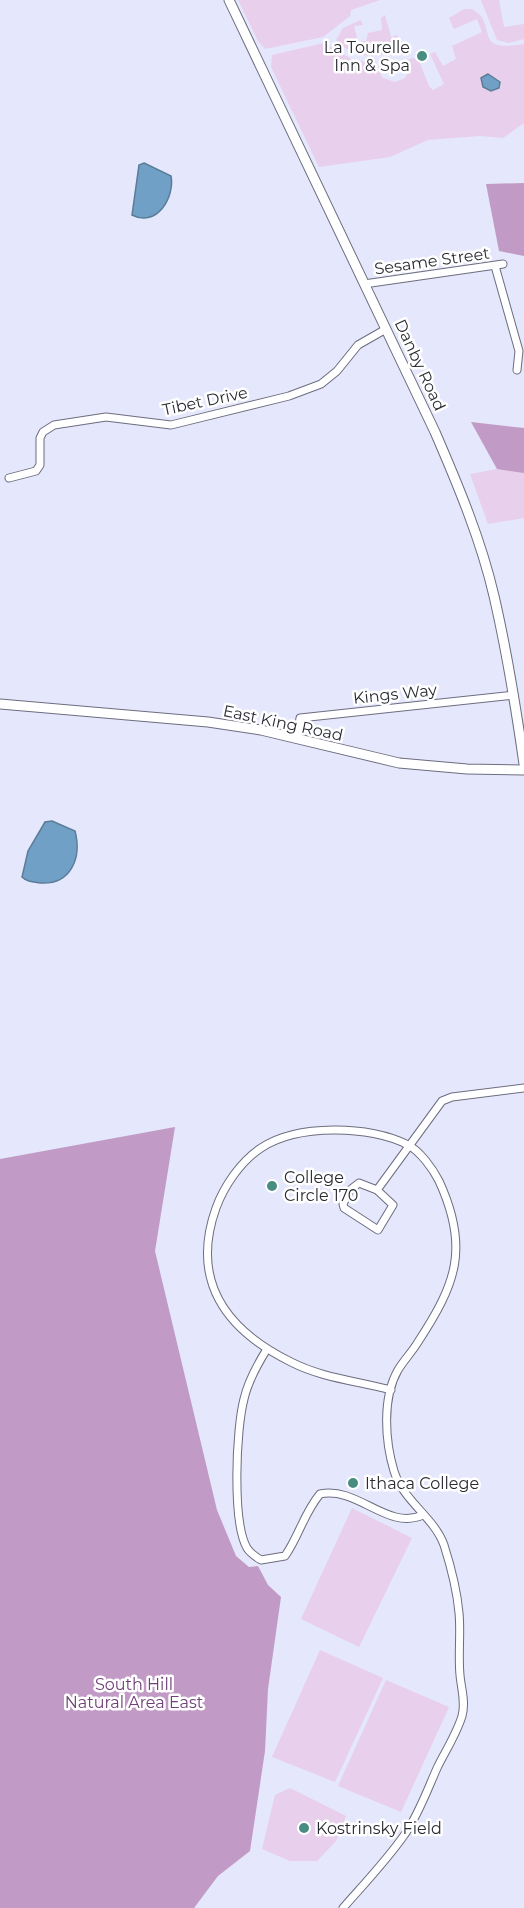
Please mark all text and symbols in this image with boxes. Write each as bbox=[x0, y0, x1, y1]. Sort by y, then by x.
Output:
place label: La Tourelle Inn & Spa bbox=[324, 38, 410, 75]
marker: La Tourelle Inn & Spa bbox=[415, 49, 429, 63]
street label: Sesame Street bbox=[373, 243, 491, 278]
street label: Danby Road bbox=[391, 316, 449, 414]
street label: Tibet Drive bbox=[161, 383, 249, 419]
street label: Kings Way bbox=[352, 680, 438, 708]
street label: East King Road bbox=[221, 701, 345, 745]
place label: College Circle 170 bbox=[284, 1168, 358, 1205]
marker: College Circle 170 bbox=[265, 1179, 279, 1193]
place label: Ithaca College bbox=[365, 1474, 479, 1493]
marker: Ithaca College bbox=[346, 1476, 360, 1490]
park label: South Hill Natural Area East bbox=[65, 1675, 204, 1712]
place label: Kostrinsky Field bbox=[316, 1819, 442, 1838]
marker: Kostrinsky Field bbox=[297, 1821, 311, 1835]

